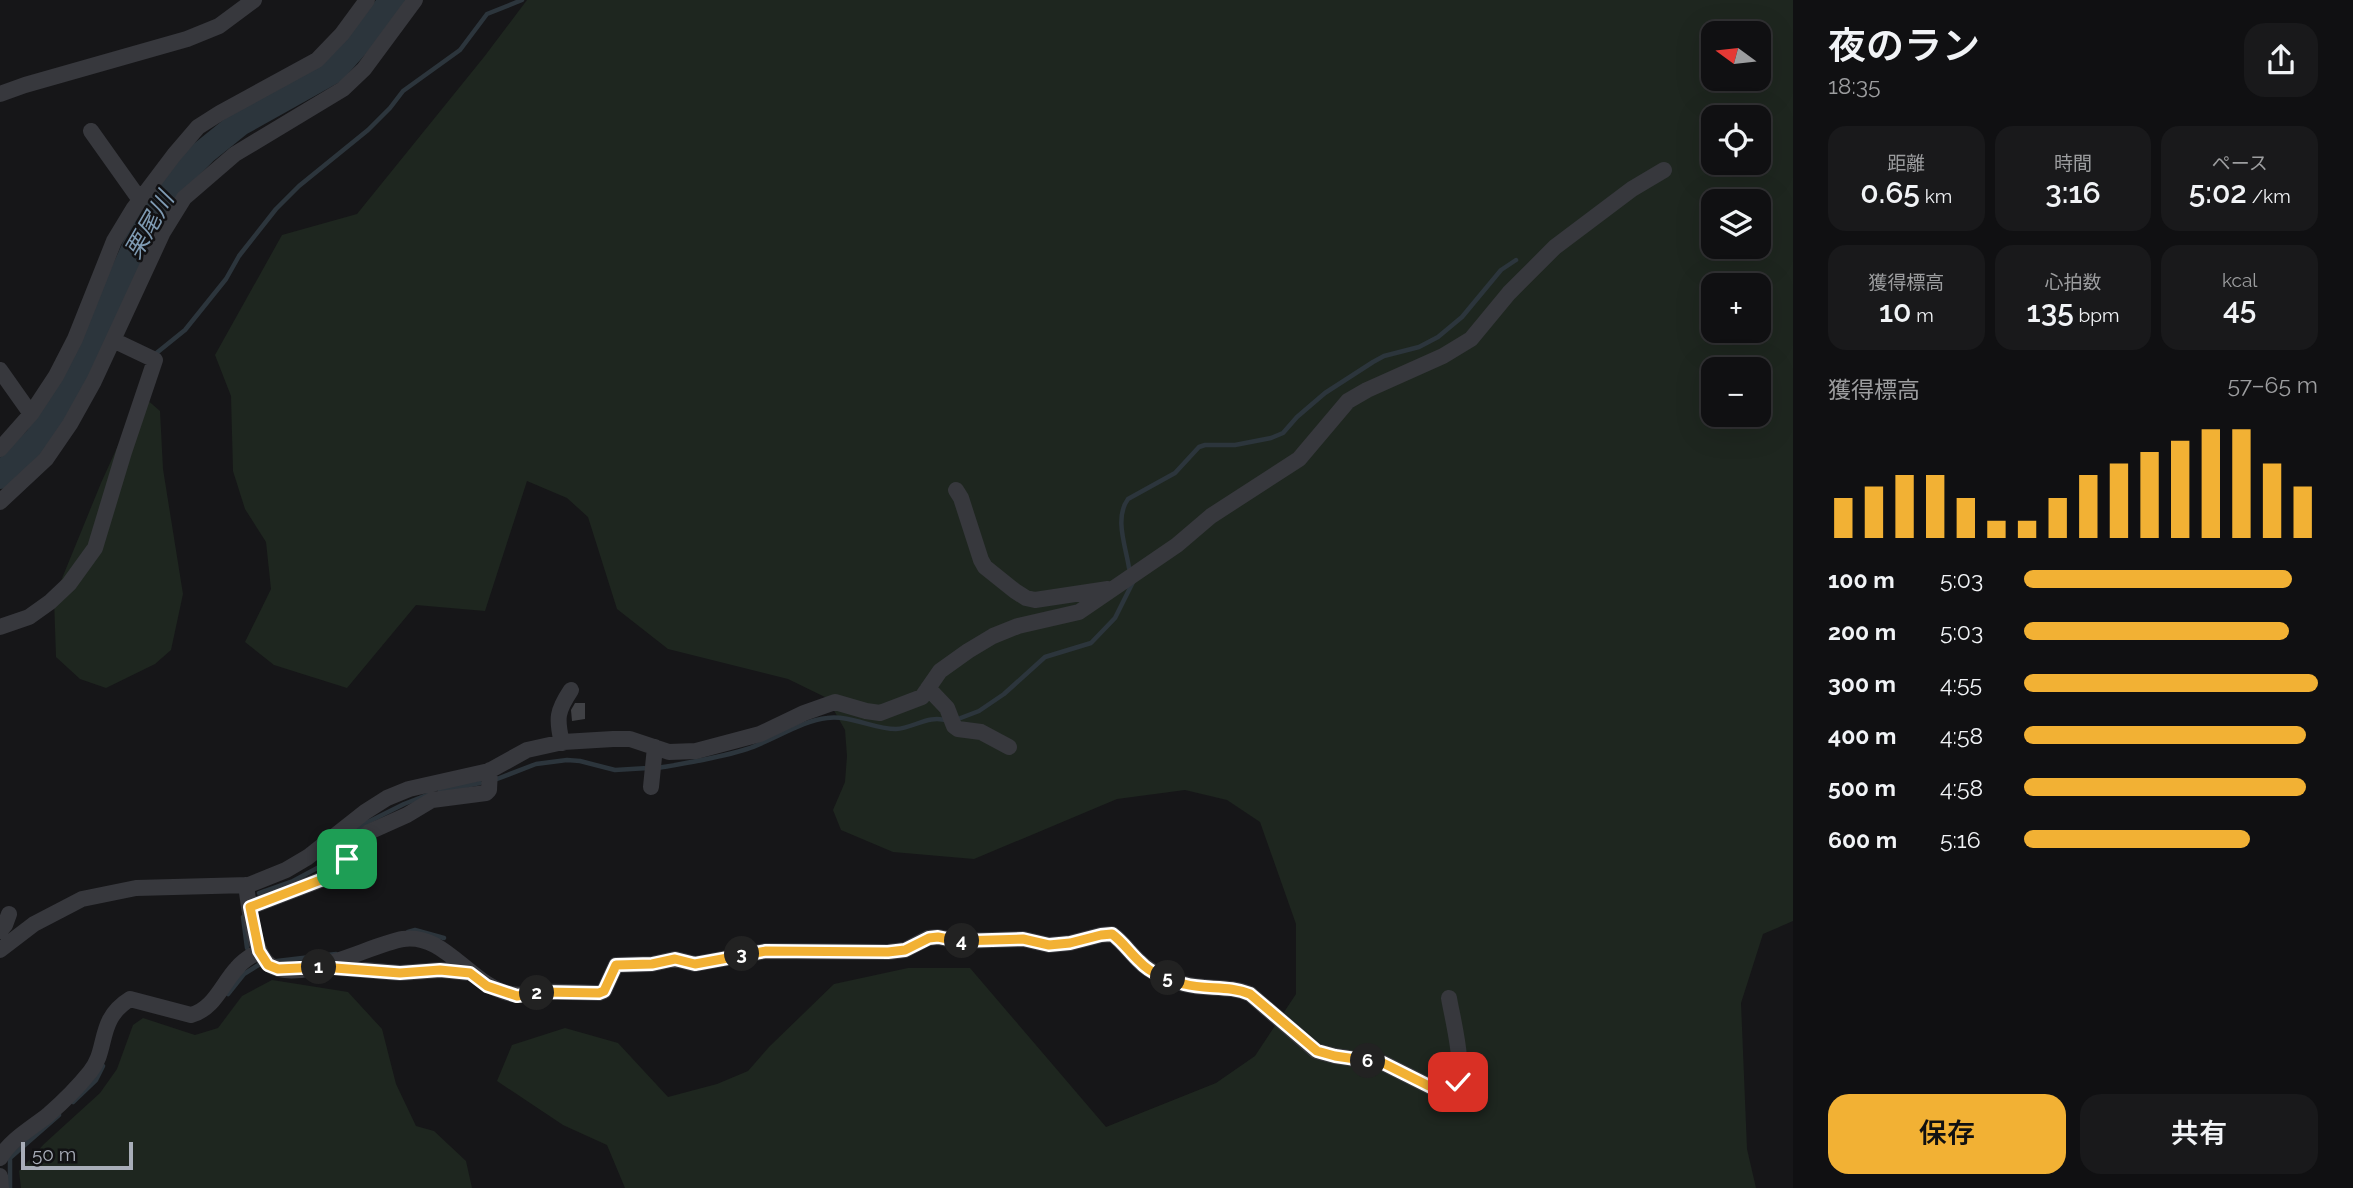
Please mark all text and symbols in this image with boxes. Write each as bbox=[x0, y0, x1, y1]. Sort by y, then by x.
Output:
north arrow bbox=[1701, 21, 1771, 91]
map controls bbox=[1701, 21, 1771, 427]
text: 夜のラン bbox=[1828, 23, 1980, 68]
button: share bbox=[2244, 23, 2318, 97]
text: 18:35 bbox=[1828, 72, 1881, 99]
button: locate bbox=[1701, 105, 1771, 175]
text: 距離 bbox=[1887, 152, 1925, 174]
text: 時間 bbox=[2054, 152, 2092, 174]
text: ペース bbox=[2212, 152, 2268, 174]
text: 0.65 bbox=[1860, 175, 1920, 210]
text: 3:16 bbox=[2045, 175, 2101, 210]
text: 5:02 bbox=[2189, 175, 2247, 210]
water label: 栗尾川 bbox=[118, 184, 181, 263]
text: km bbox=[1920, 185, 1952, 207]
text: /km bbox=[2247, 185, 2291, 207]
button: layers bbox=[1701, 189, 1771, 259]
text: kcal bbox=[2222, 269, 2257, 291]
text: 獲得標高 bbox=[1868, 271, 1944, 293]
text: 心拍数 bbox=[2044, 271, 2102, 293]
button: + bbox=[1701, 273, 1771, 343]
text: 45 bbox=[2223, 291, 2256, 326]
text: 10 bbox=[1879, 294, 1911, 329]
text: 135 bbox=[2027, 294, 2074, 329]
text: m bbox=[1911, 304, 1934, 326]
text: bpm bbox=[2074, 304, 2119, 326]
button: − bbox=[1701, 357, 1771, 427]
text: 57–65 m bbox=[2227, 371, 2318, 398]
text: 獲得標高 bbox=[1828, 376, 1920, 403]
text: 100 m bbox=[1828, 566, 1895, 593]
text: 5:03 bbox=[1940, 566, 1983, 593]
text: 200 m bbox=[1828, 618, 1896, 645]
text: 5:03 bbox=[1940, 618, 1983, 645]
text: 300 m bbox=[1828, 670, 1896, 697]
text: 4:55 bbox=[1940, 670, 1982, 697]
text: 400 m bbox=[1828, 722, 1896, 749]
text: 4:58 bbox=[1940, 722, 1983, 749]
text: 500 m bbox=[1828, 774, 1896, 801]
text: 4:58 bbox=[1940, 774, 1983, 801]
text: 600 m bbox=[1828, 826, 1897, 853]
text: 5:16 bbox=[1940, 826, 1981, 853]
pin bbox=[317, 829, 377, 889]
icon: arrive bbox=[328, 840, 366, 878]
pin: 4 bbox=[944, 923, 979, 958]
text: 4 bbox=[956, 929, 967, 951]
pin: 3 bbox=[724, 936, 760, 972]
text: 3 bbox=[736, 942, 747, 964]
pin: 1 bbox=[302, 950, 336, 984]
text: 1 bbox=[314, 955, 323, 977]
pin: 5 bbox=[1150, 960, 1186, 996]
text: 5 bbox=[1162, 966, 1173, 988]
pin: 2 bbox=[520, 976, 554, 1010]
text: 2 bbox=[531, 981, 542, 1003]
pin: 6 bbox=[1350, 1044, 1386, 1078]
text: 6 bbox=[1362, 1049, 1373, 1071]
pin bbox=[1428, 1052, 1488, 1112]
icon: check bbox=[1439, 1063, 1477, 1101]
button: 保存 bbox=[1828, 1094, 2066, 1174]
button: 共有 bbox=[2080, 1094, 2318, 1174]
scale bar bbox=[21, 1139, 133, 1171]
text: 50 m bbox=[32, 1143, 76, 1165]

